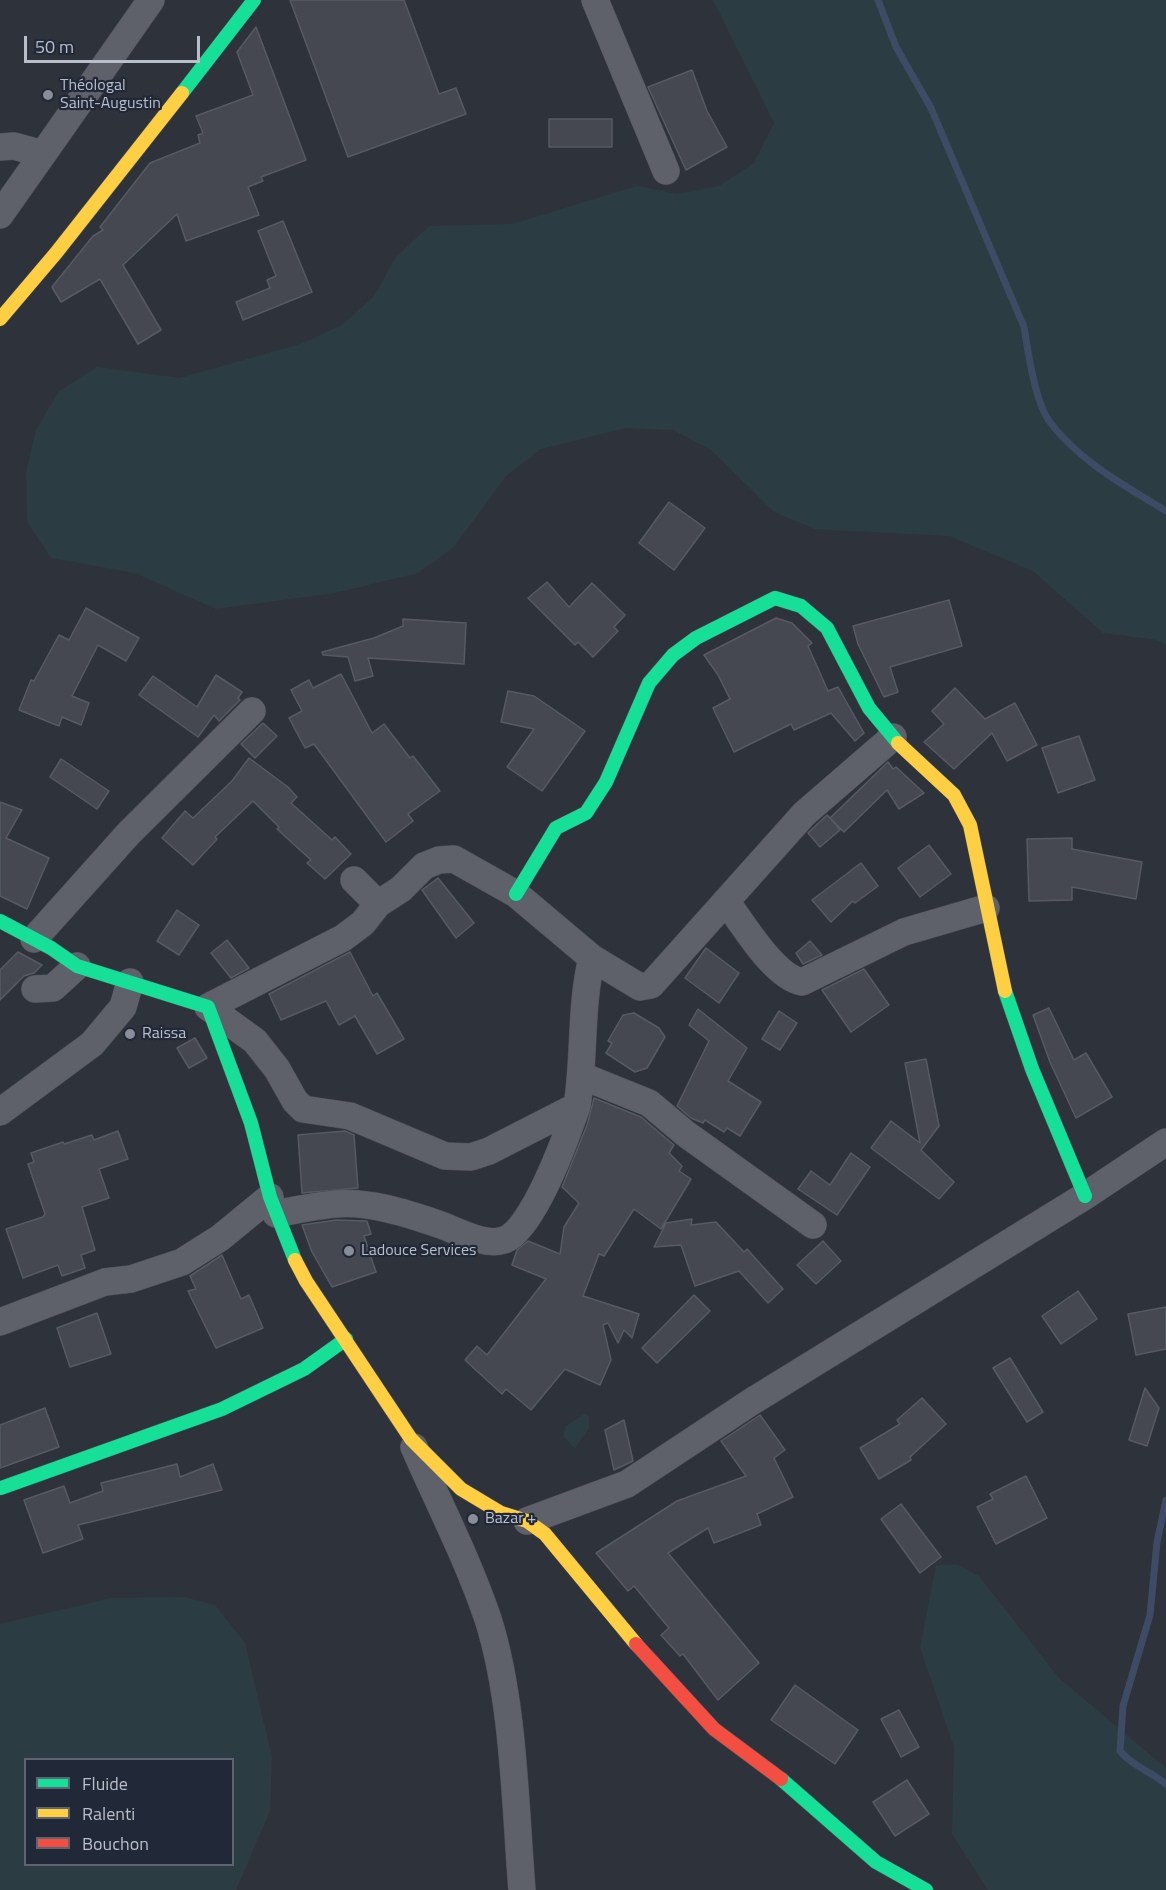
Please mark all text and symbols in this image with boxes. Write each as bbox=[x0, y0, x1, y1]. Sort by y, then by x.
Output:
scale bar bbox=[27, 24, 202, 62]
text: 50 m bbox=[35, 33, 74, 60]
place label: Théologal Saint-Augustin bbox=[60, 76, 161, 114]
marker: Théologal Saint-Augustin bbox=[41, 88, 55, 102]
place label: Raissa bbox=[142, 1024, 186, 1044]
marker: Raissa bbox=[123, 1027, 137, 1041]
place label: Ladouce Services bbox=[361, 1241, 476, 1261]
marker: Ladouce Services bbox=[342, 1244, 356, 1258]
place label: Bazar + bbox=[485, 1509, 536, 1529]
marker: Bazar + bbox=[466, 1512, 480, 1526]
legend bbox=[24, 1758, 234, 1866]
text: Fluide bbox=[82, 1770, 128, 1797]
text: Ralenti bbox=[82, 1800, 135, 1827]
text: Bouchon bbox=[82, 1830, 149, 1857]

